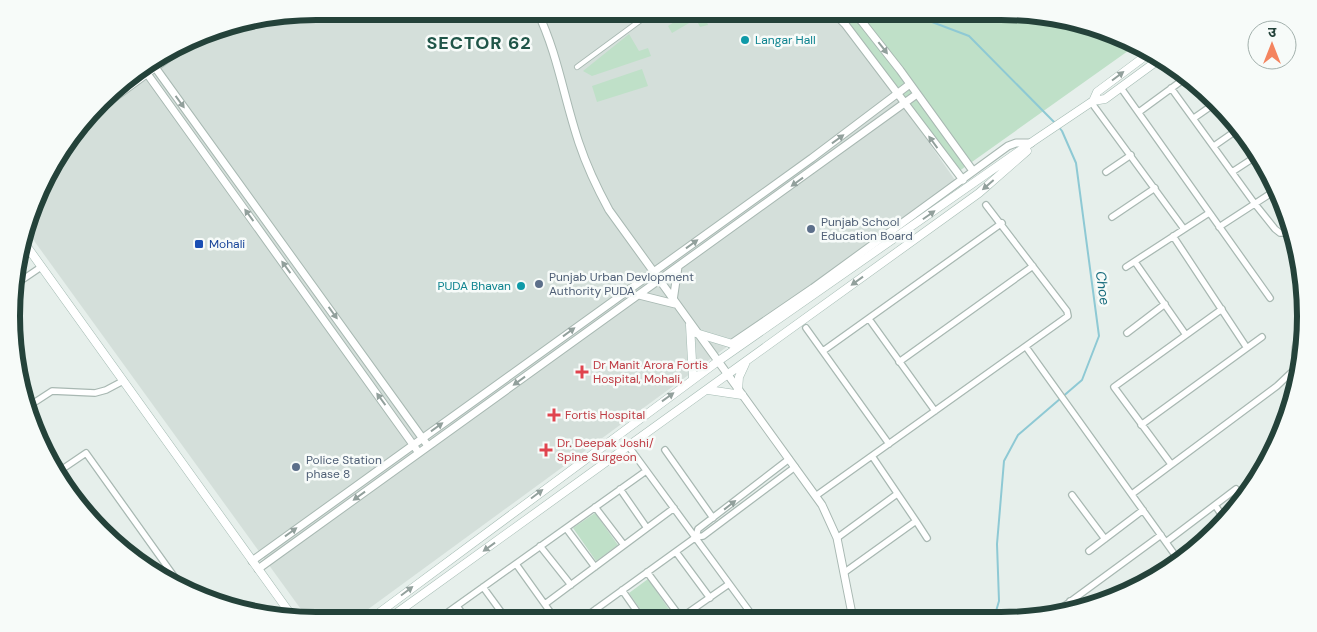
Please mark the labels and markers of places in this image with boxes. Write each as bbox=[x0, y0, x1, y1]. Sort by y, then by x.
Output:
place label: Langar Hall bbox=[755, 32, 816, 48]
marker: Langar Hall bbox=[739, 34, 751, 46]
place label: Punjab School Education Board bbox=[821, 214, 913, 244]
marker: Punjab School Education Board bbox=[805, 223, 817, 235]
place label: Mohali bbox=[209, 236, 245, 252]
marker: Mohali bbox=[193, 238, 205, 250]
place label: Punjab Urban Devlopment Authority PUDA bbox=[549, 269, 694, 299]
place label: PUDA Bhavan bbox=[437, 278, 511, 294]
marker: Punjab Urban Devlopment Authority PUDA bbox=[533, 278, 545, 290]
marker: PUDA Bhavan bbox=[515, 280, 527, 292]
place label: Dr Manit Arora Fortis Hospital, Mohali, bbox=[593, 357, 708, 387]
marker: Dr Manit Arora Fortis Hospital, Mohali, bbox=[575, 365, 589, 379]
place label: Fortis Hospital bbox=[565, 407, 645, 423]
marker: Fortis Hospital bbox=[547, 408, 561, 422]
place label: Dr. Deepak Joshi/ Spine Surgeon bbox=[557, 435, 654, 465]
marker: Dr. Deepak Joshi/ Spine Surgeon bbox=[539, 443, 553, 457]
place label: Police Station phase 8 bbox=[306, 452, 382, 482]
marker: Police Station phase 8 bbox=[290, 461, 302, 473]

